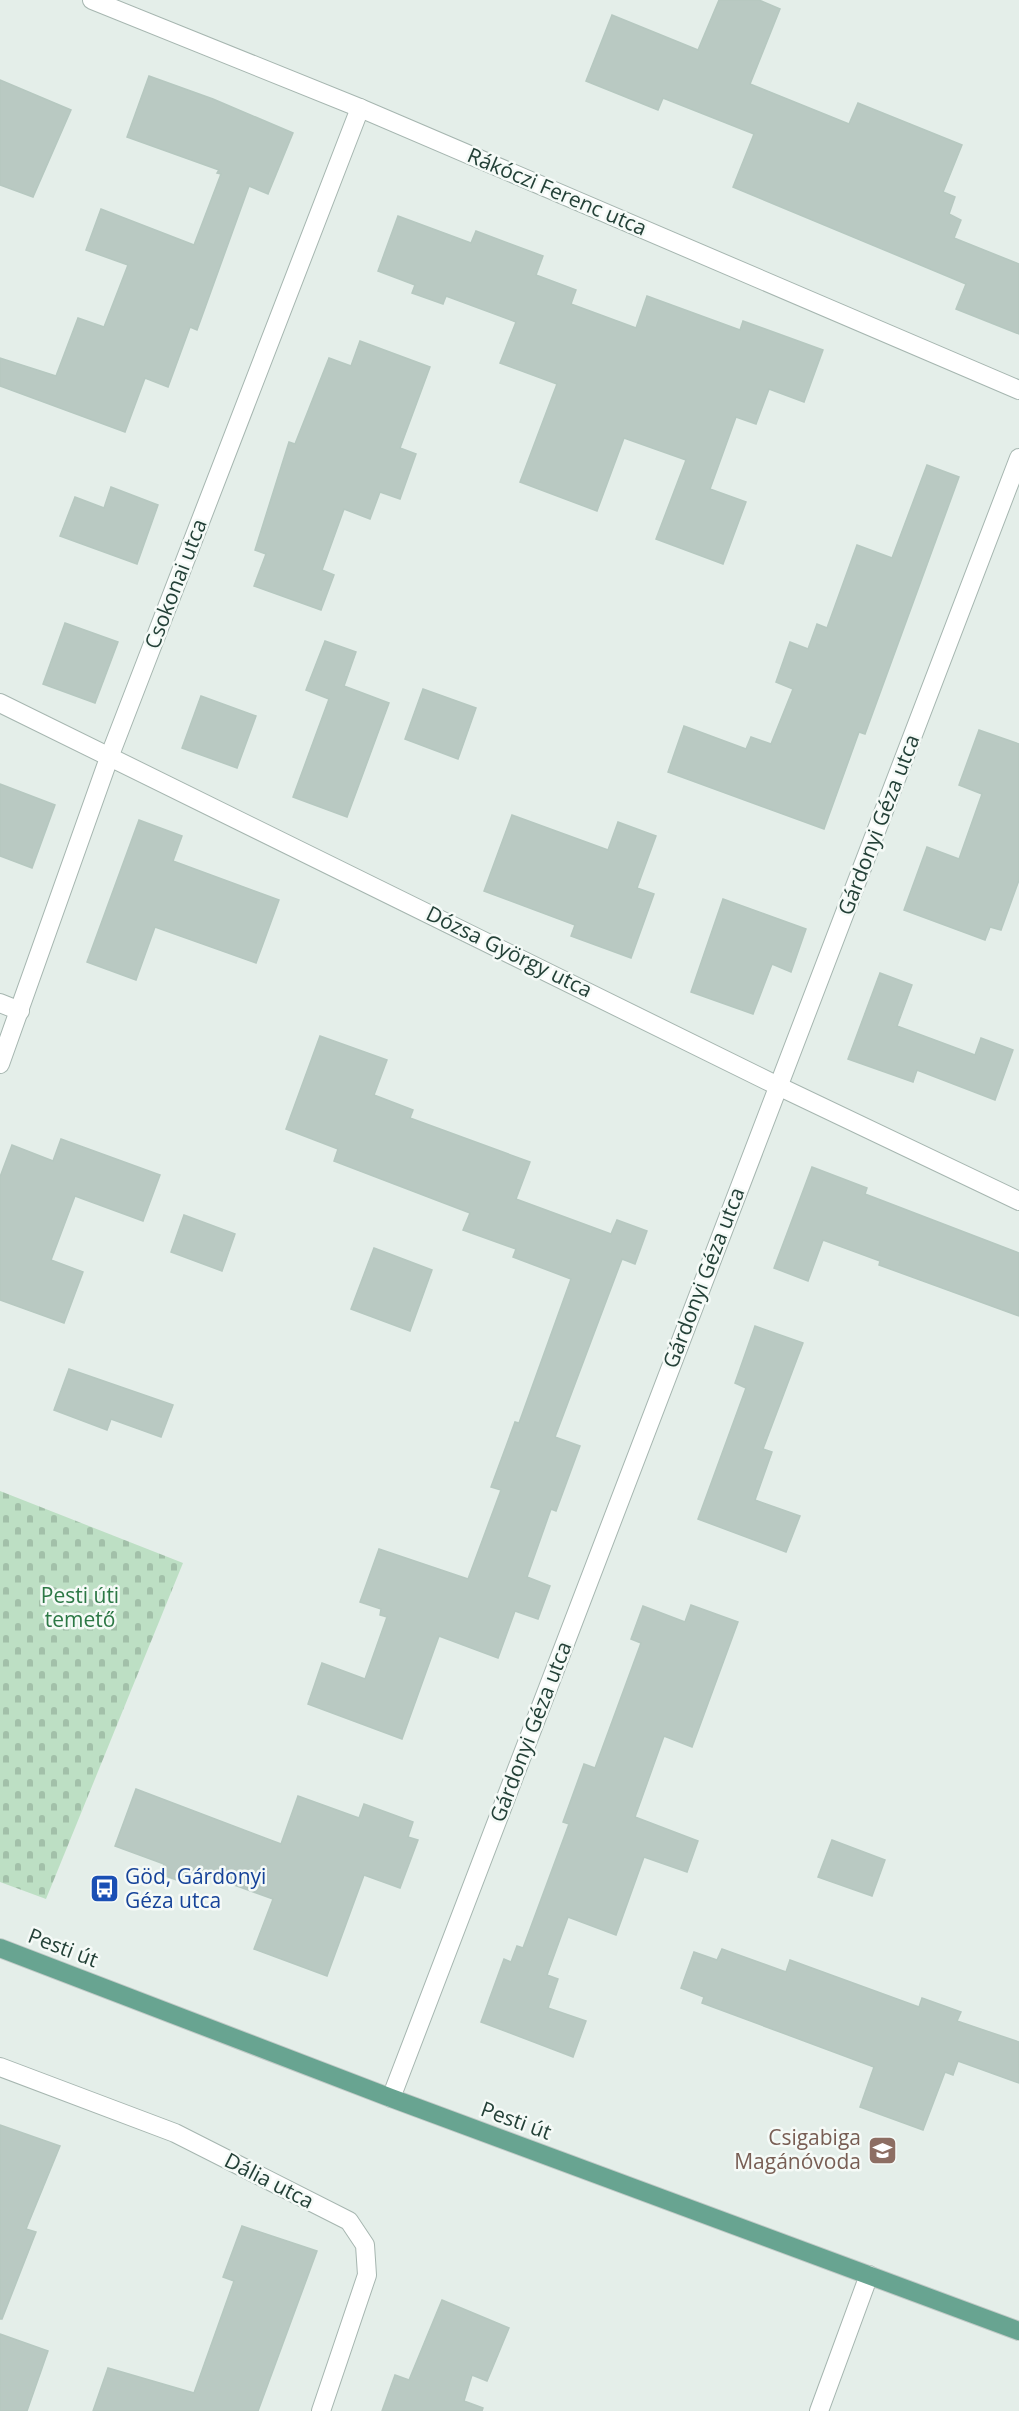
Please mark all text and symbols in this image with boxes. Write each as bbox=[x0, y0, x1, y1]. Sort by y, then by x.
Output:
street label: Rákóczi Ferenc utca bbox=[463, 141, 651, 242]
street label: Csokonai utca bbox=[137, 515, 213, 653]
street label: Gárdonyi Géza utca bbox=[831, 730, 925, 919]
street label: Dózsa György utca bbox=[422, 899, 597, 1003]
street label: Gárdonyi Géza utca bbox=[656, 1183, 750, 1372]
park label: Pesti úti temető bbox=[41, 1581, 119, 1633]
street label: Gárdonyi Géza utca bbox=[483, 1637, 577, 1826]
place label: Göd, Gárdonyi Géza utca bbox=[125, 1862, 266, 1914]
bus stop icon: Göd, Gárdonyi Géza utca bbox=[88, 1873, 120, 1905]
street label: Pesti út bbox=[24, 1921, 102, 1973]
street label: Pesti út bbox=[477, 2094, 555, 2146]
place label: Csigabiga Magánóvoda bbox=[734, 2123, 861, 2175]
school or university icon: Csigabiga Magánóvoda bbox=[866, 2134, 898, 2166]
street label: Dália utca bbox=[220, 2146, 319, 2215]

